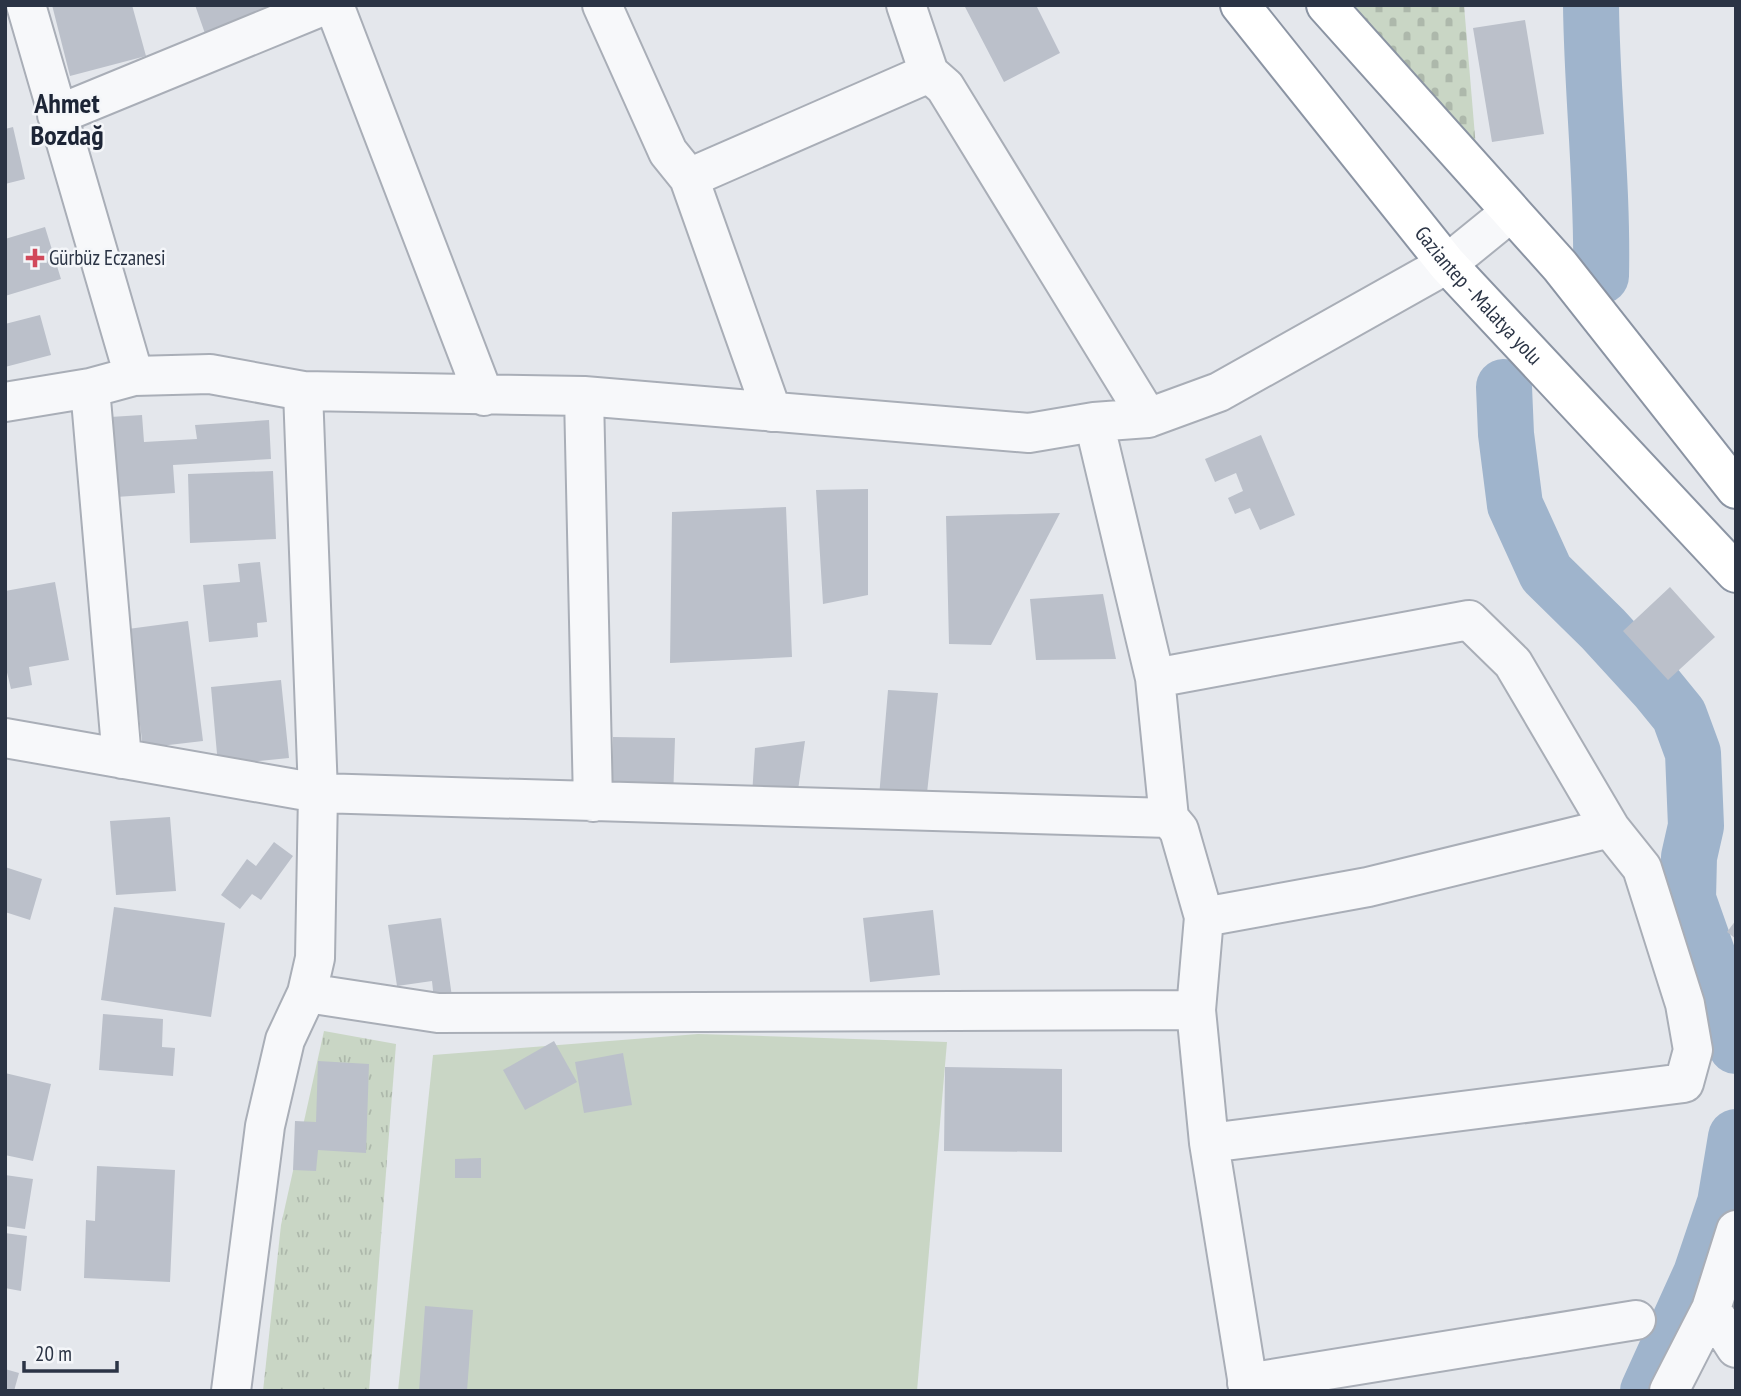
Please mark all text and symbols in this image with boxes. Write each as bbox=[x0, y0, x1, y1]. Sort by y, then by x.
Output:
district label: Ahmet Bozdağ bbox=[30, 84, 104, 153]
street label: Gaziantep - Malatya yolu bbox=[1409, 221, 1548, 370]
place label: Gürbüz Eczanesi bbox=[49, 244, 166, 271]
marker: Gürbüz Eczanesi bbox=[27, 250, 43, 266]
scale bar bbox=[24, 1330, 117, 1374]
text: 20 m bbox=[35, 1340, 72, 1367]

